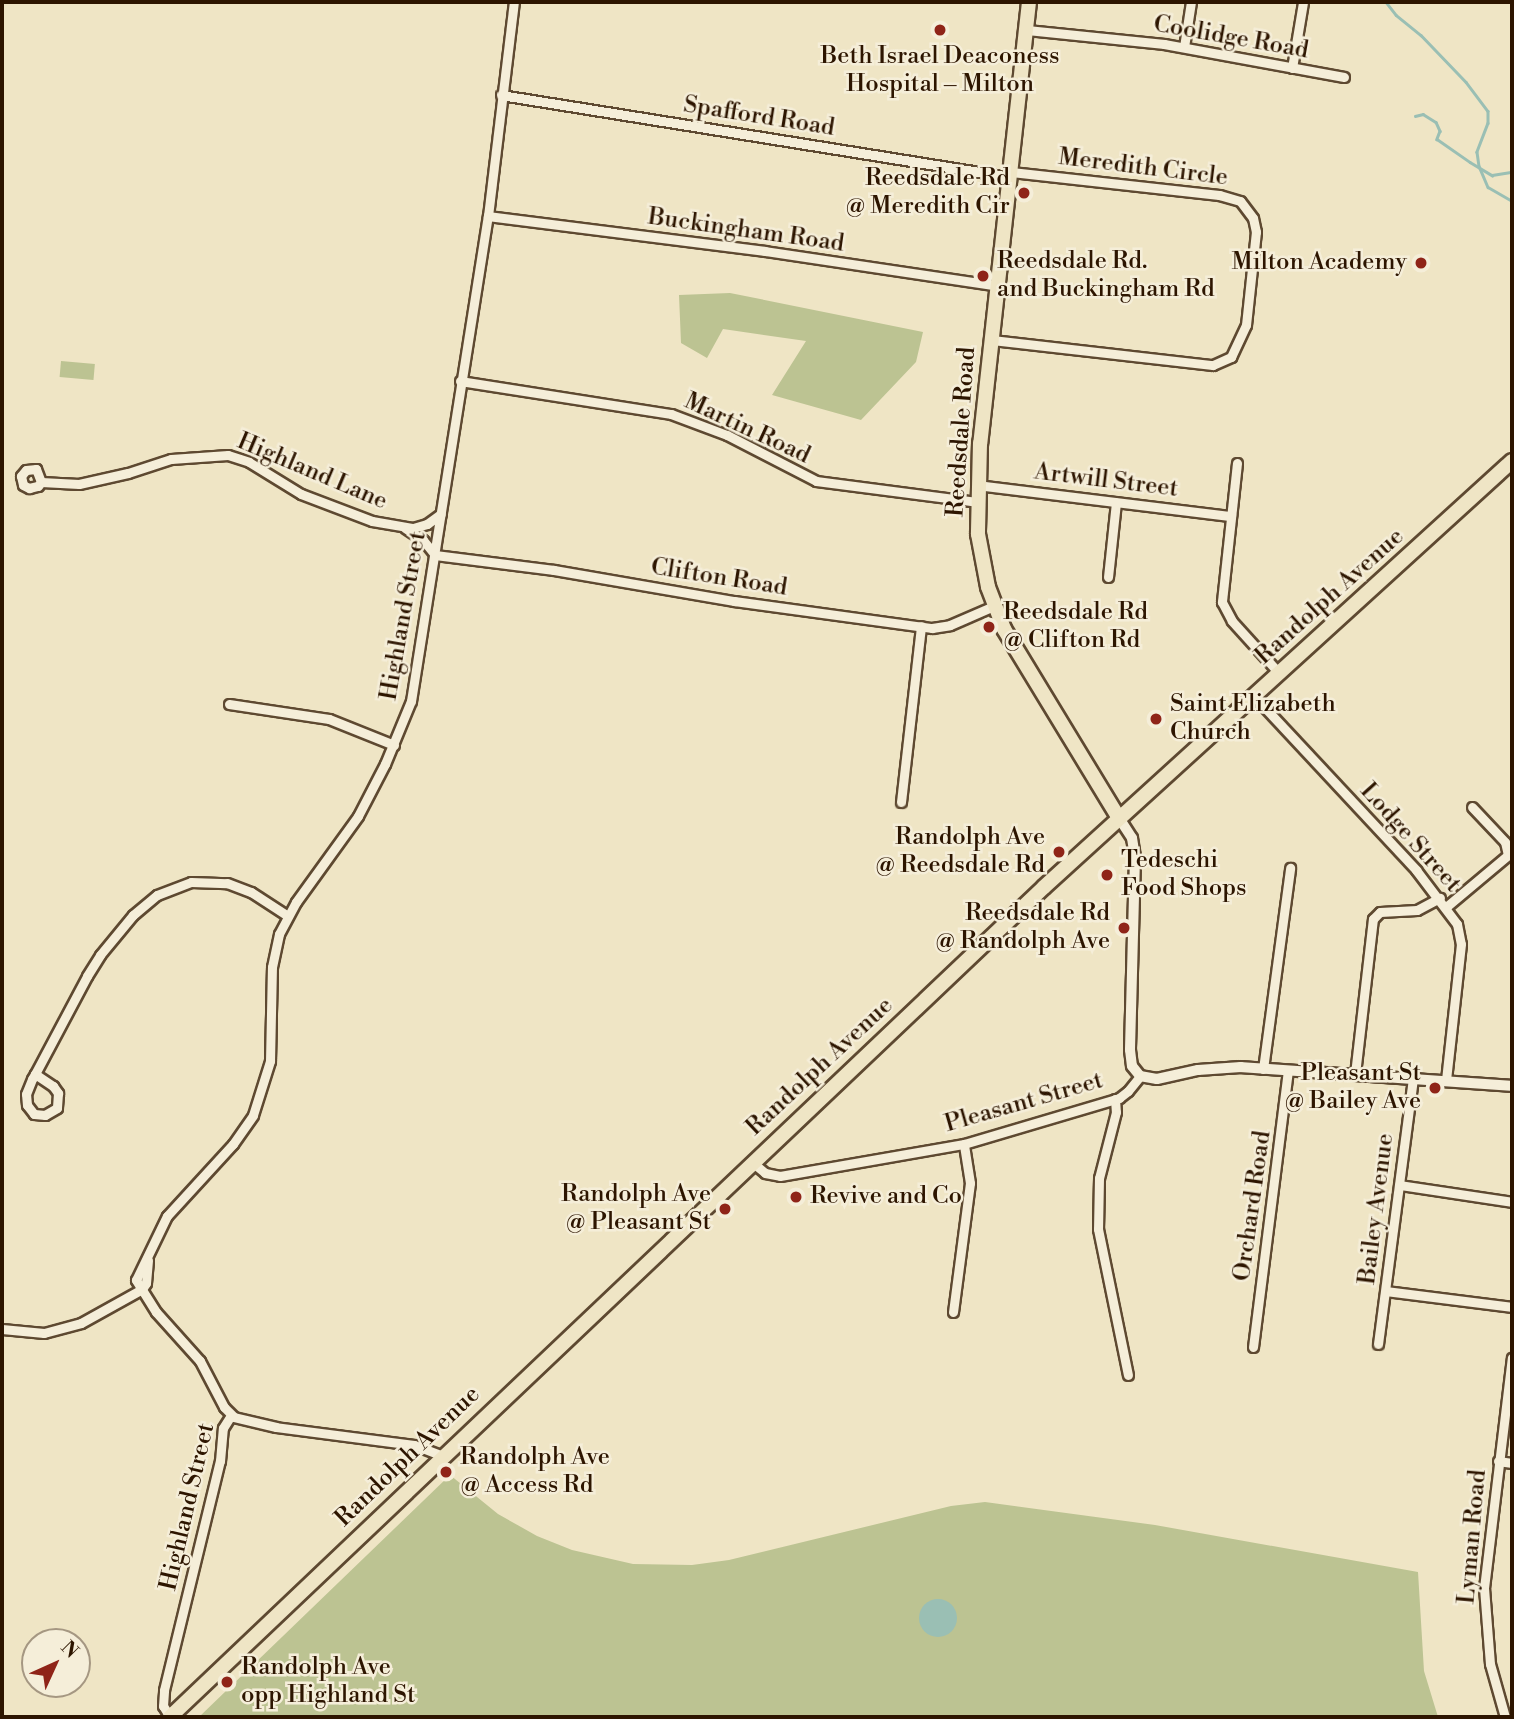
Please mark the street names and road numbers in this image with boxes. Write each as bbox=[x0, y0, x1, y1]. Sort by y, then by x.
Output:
street label: Coolidge Road bbox=[1151, 10, 1311, 66]
street label: Spafford Road bbox=[681, 91, 837, 143]
street label: Meredith Circle bbox=[1057, 143, 1229, 193]
street label: Buckingham Road bbox=[646, 203, 846, 259]
street label: Reedsdale Road bbox=[942, 346, 982, 518]
street label: Martin Road bbox=[679, 387, 815, 471]
street label: Highland Lane bbox=[233, 427, 391, 517]
street label: Artwill Street bbox=[1032, 458, 1180, 504]
street label: Randolph Avenue bbox=[1250, 523, 1410, 671]
street label: Highland Street bbox=[375, 529, 433, 703]
street label: Clifton Road bbox=[649, 553, 789, 603]
street label: Lodge Street bbox=[1353, 777, 1467, 899]
street label: Randolph Avenue bbox=[741, 992, 899, 1142]
street label: Pleasant Street bbox=[942, 1067, 1106, 1139]
street label: Orchard Road bbox=[1228, 1129, 1278, 1283]
street label: Bailey Avenue bbox=[1353, 1132, 1401, 1286]
street label: Randolph Avenue bbox=[330, 1381, 486, 1533]
street label: Highland Street bbox=[155, 1420, 221, 1594]
street label: Lyman Road bbox=[1453, 1468, 1493, 1606]

